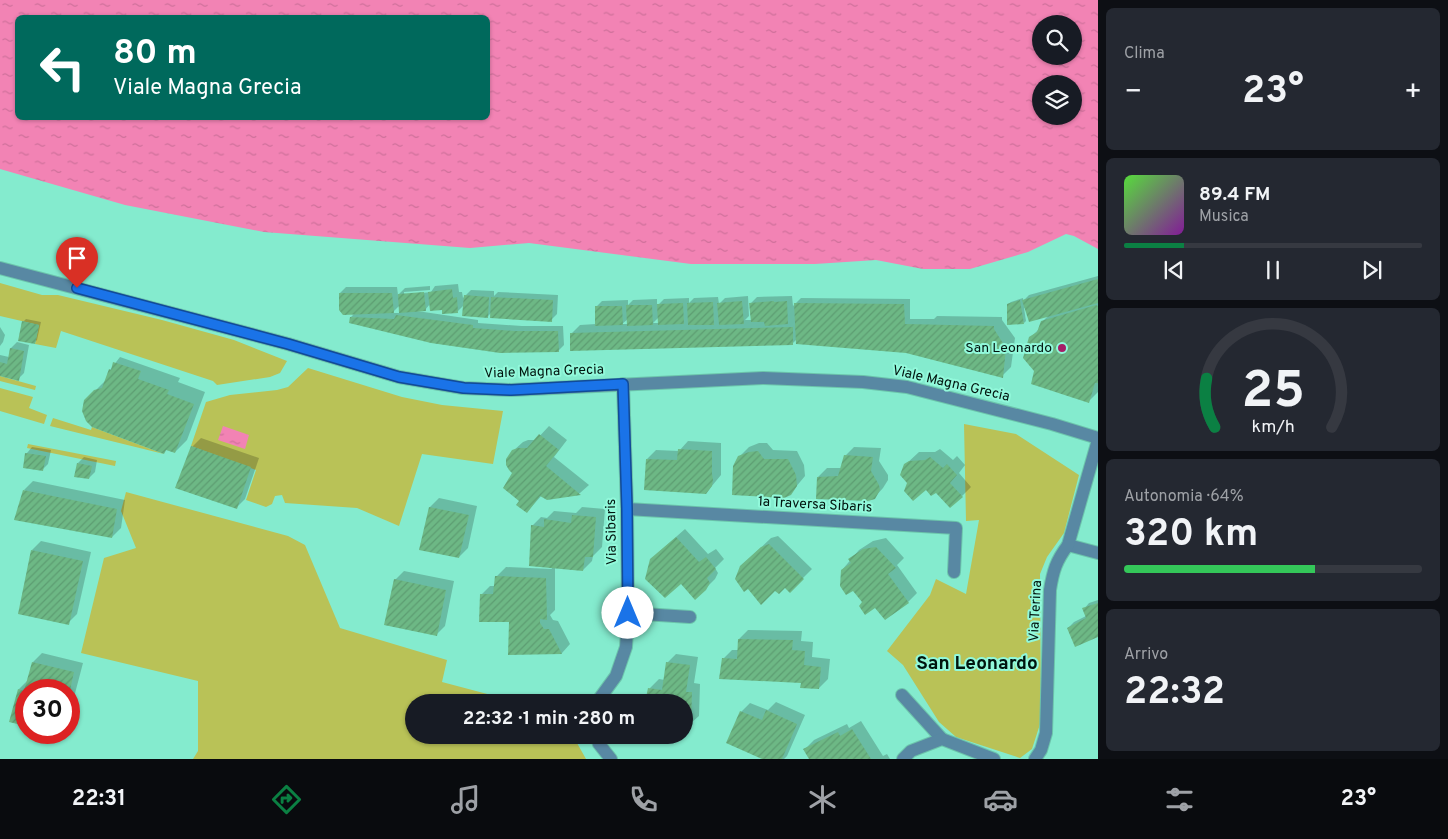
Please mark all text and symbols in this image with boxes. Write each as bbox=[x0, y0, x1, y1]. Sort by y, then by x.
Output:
map controls bbox=[1032, 15, 1082, 125]
button: search bbox=[1032, 15, 1082, 65]
text: 80 m bbox=[113, 32, 197, 76]
icon: left bbox=[30, 35, 95, 100]
text: Clima bbox=[1124, 44, 1165, 64]
text: 23° bbox=[1242, 68, 1304, 117]
text: Viale Magna Grecia bbox=[113, 75, 302, 102]
button: layers bbox=[1032, 75, 1082, 125]
text: − bbox=[1124, 75, 1142, 111]
text: + bbox=[1404, 75, 1422, 111]
text: 89.4 FM bbox=[1199, 183, 1270, 207]
text: Musica bbox=[1199, 207, 1249, 227]
pin bbox=[56, 237, 98, 288]
icon: arrive bbox=[63, 244, 91, 272]
icon: previous bbox=[1160, 256, 1188, 284]
icon: pause bbox=[1259, 256, 1287, 284]
icon: next bbox=[1358, 256, 1386, 284]
place label: San Leonardo bbox=[965, 340, 1052, 357]
marker: San Leonardo bbox=[1056, 342, 1068, 354]
text: 25 bbox=[1241, 360, 1305, 426]
street label: Viale Magna Grecia bbox=[484, 361, 604, 383]
street label: Viale Magna Grecia bbox=[891, 362, 1011, 406]
text: km/h bbox=[1251, 416, 1295, 439]
text: Autonomia · 64% bbox=[1124, 487, 1244, 507]
street label: 1a Traversa Sibaris bbox=[757, 494, 873, 516]
street label: Via Sibaris bbox=[603, 499, 621, 565]
text: 320 km bbox=[1124, 511, 1258, 560]
street label: Via Terina bbox=[1026, 580, 1046, 642]
position arrow bbox=[601, 586, 653, 638]
text: Arrivo bbox=[1124, 645, 1168, 665]
district label: San Leonardo bbox=[916, 652, 1038, 676]
text: 22:32 bbox=[1124, 669, 1225, 718]
speed limit sign: 30 bbox=[15, 679, 80, 744]
text: 22:32 · 1 min · 280 m bbox=[463, 707, 635, 731]
icon: directions bbox=[269, 782, 304, 817]
icon: music bbox=[448, 782, 483, 817]
icon: phone bbox=[626, 782, 661, 817]
icon: climate bbox=[805, 782, 840, 817]
icon: car bbox=[983, 782, 1018, 817]
icon: filters bbox=[1162, 782, 1197, 817]
text: 22:31 bbox=[72, 786, 126, 813]
text: 23° bbox=[1340, 786, 1376, 813]

